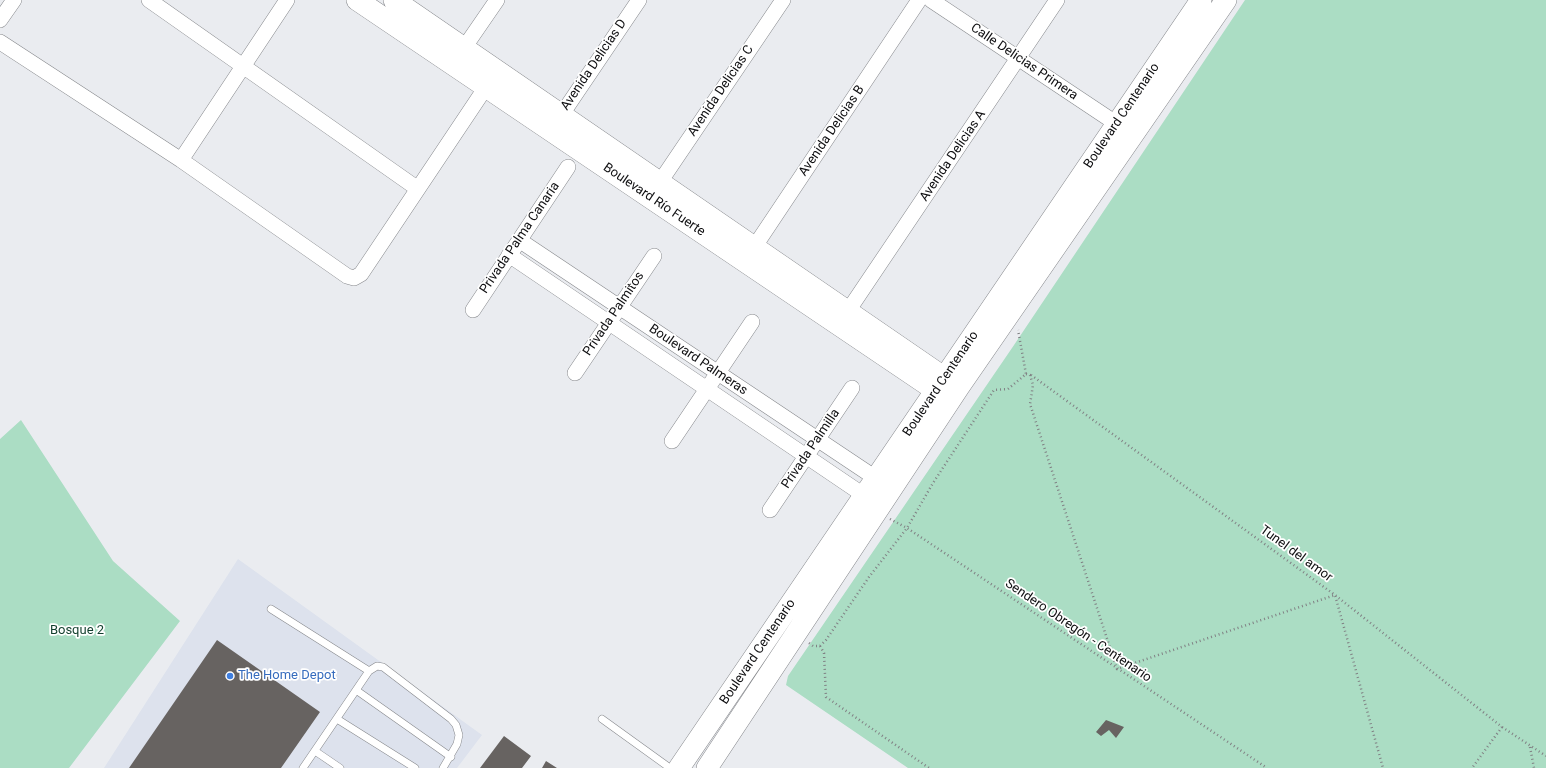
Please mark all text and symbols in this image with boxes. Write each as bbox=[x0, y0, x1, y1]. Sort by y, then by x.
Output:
street label: Avenida Delicias D bbox=[558, 16, 630, 114]
street label: Calle Delicias Primera bbox=[967, 20, 1081, 104]
street label: Avenida Delicias C bbox=[685, 43, 757, 139]
street label: Boulevard Centenario bbox=[1081, 60, 1163, 172]
street label: Avenida Delicias B bbox=[796, 83, 868, 179]
street label: Avenida Delicias A bbox=[917, 108, 989, 204]
street label: Boulevard Río Fuerte bbox=[600, 160, 708, 240]
street label: Privada Palma Canaria bbox=[477, 179, 563, 297]
street label: Privada Palmitos bbox=[580, 269, 648, 359]
street label: Boulevard Palmeras bbox=[646, 321, 750, 399]
street label: Boulevard Centenario bbox=[900, 328, 982, 440]
street label: Privada Palmilla bbox=[779, 406, 843, 492]
street label: Tunel del amor bbox=[1257, 523, 1335, 585]
street label: Sendero Obregón - Centenario bbox=[1002, 576, 1154, 686]
street label: Boulevard Centenario bbox=[717, 596, 799, 708]
park label: Bosque 2 bbox=[50, 623, 104, 639]
place label: The Home Depot bbox=[238, 668, 336, 684]
marker: The Home Depot bbox=[225, 671, 235, 681]

